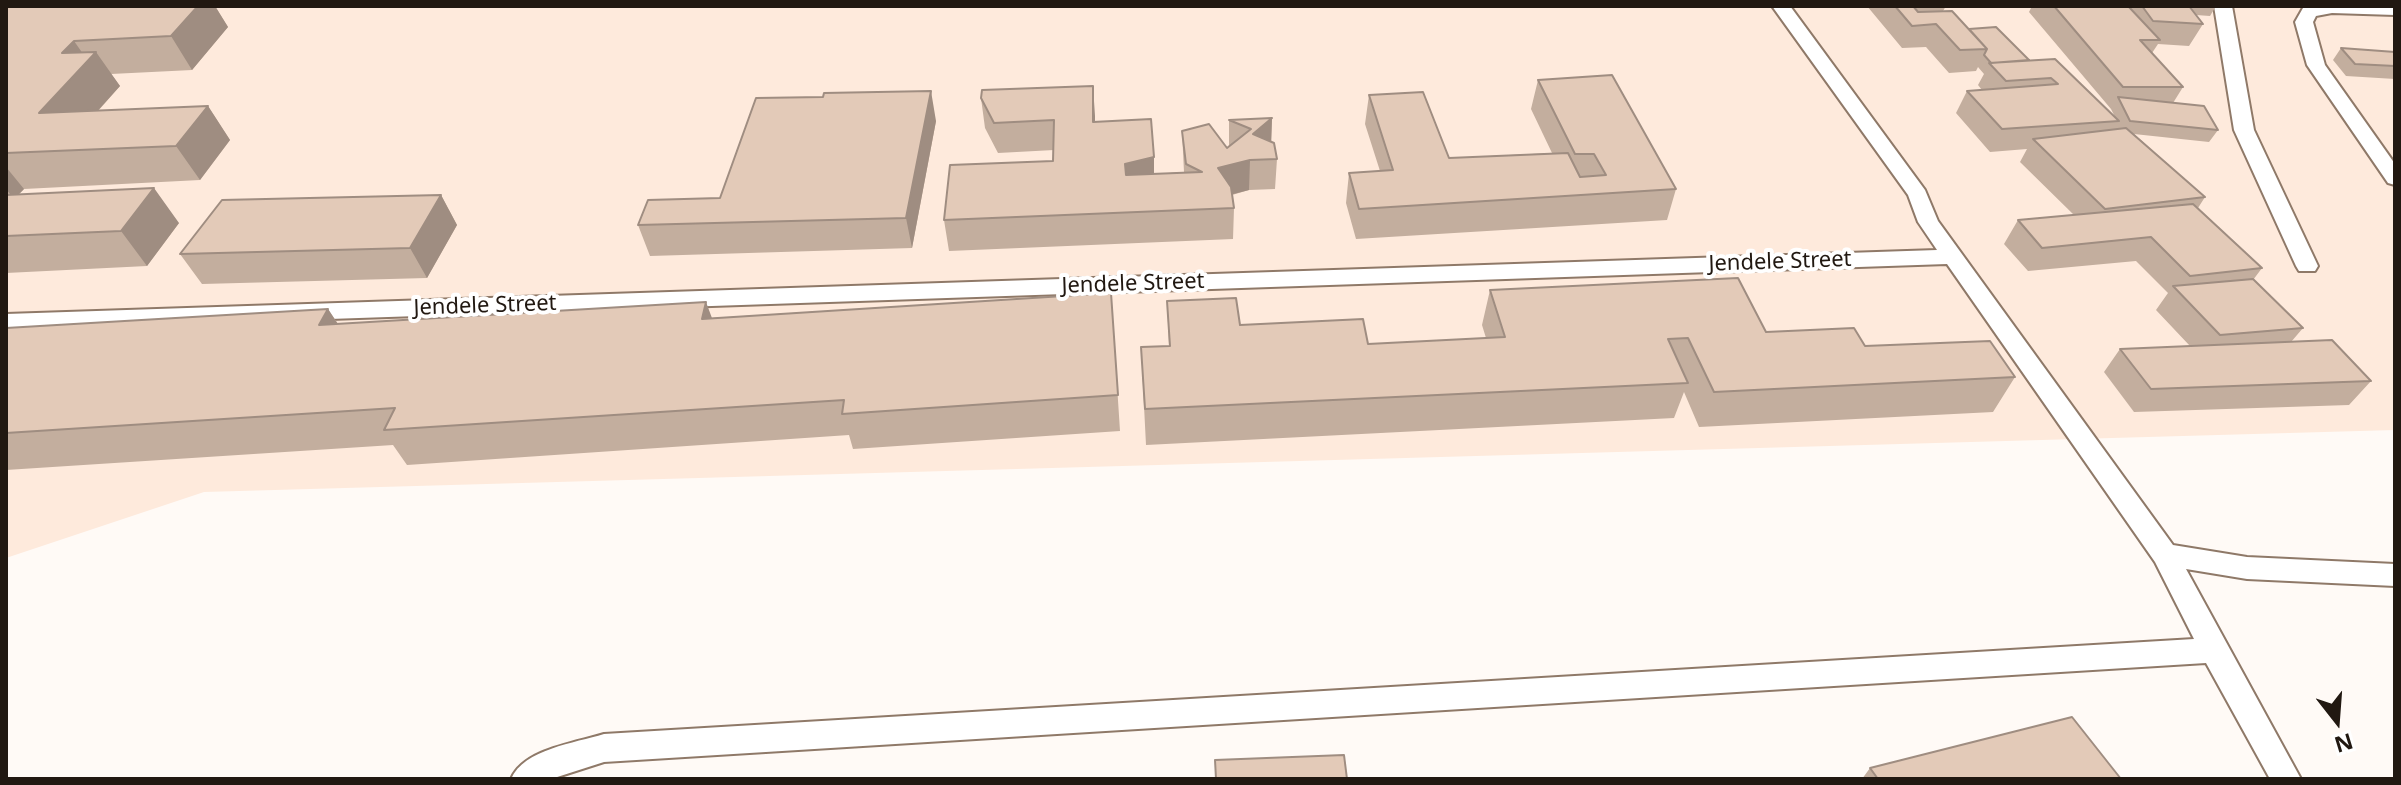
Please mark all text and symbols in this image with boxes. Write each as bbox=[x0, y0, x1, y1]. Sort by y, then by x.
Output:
street label: Jendele Street bbox=[1708, 246, 1852, 278]
street label: Jendele Street bbox=[1061, 268, 1205, 300]
street label: Jendele Street bbox=[413, 290, 557, 322]
north arrow bbox=[2297, 681, 2377, 761]
text: N bbox=[2331, 727, 2357, 761]

